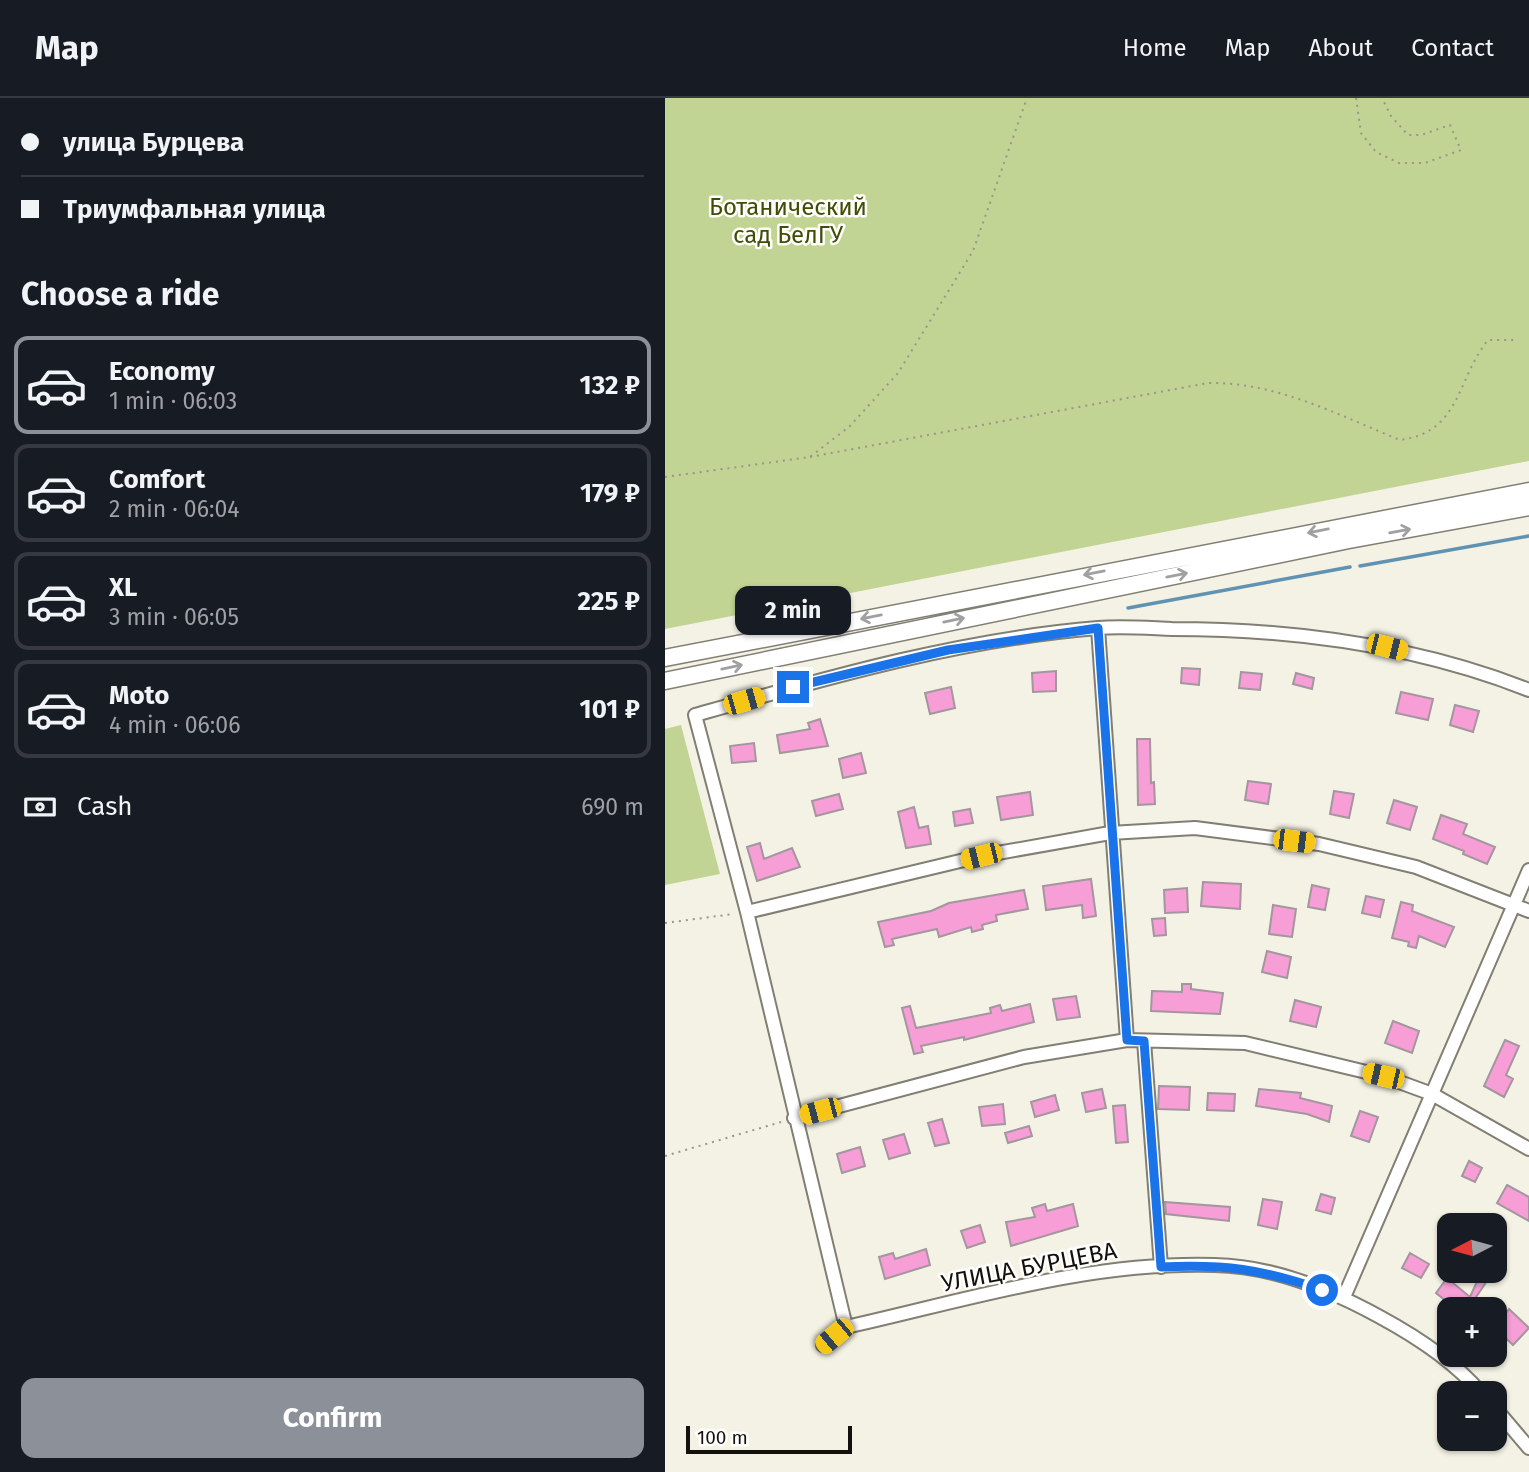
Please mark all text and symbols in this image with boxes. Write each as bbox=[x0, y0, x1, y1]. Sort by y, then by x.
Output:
text: Map bbox=[35, 28, 99, 68]
text: Home bbox=[1123, 34, 1187, 62]
text: Map bbox=[1225, 34, 1271, 62]
text: About bbox=[1309, 34, 1373, 62]
text: Contact bbox=[1411, 34, 1494, 62]
text: улица Бурцева bbox=[63, 127, 244, 158]
park label: Ботанический сад БелГУ bbox=[709, 193, 867, 249]
text: Триумфальная улица bbox=[63, 194, 326, 225]
text: Choose a ride bbox=[21, 275, 219, 313]
icon: car bbox=[25, 354, 88, 417]
text: Economy bbox=[109, 356, 215, 387]
text: 132 ₽ bbox=[580, 370, 640, 401]
text: 1 min · 06:03 bbox=[109, 387, 237, 415]
icon: car bbox=[25, 462, 88, 525]
text: Comfort bbox=[109, 464, 205, 495]
text: 179 ₽ bbox=[580, 478, 640, 509]
text: 2 min · 06:04 bbox=[109, 495, 240, 523]
one-way arrow bbox=[1389, 524, 1411, 537]
one-way arrow bbox=[1307, 525, 1329, 538]
one-way arrow bbox=[1083, 567, 1106, 581]
one-way arrow bbox=[1165, 567, 1188, 581]
icon: car bbox=[25, 570, 88, 633]
text: XL bbox=[109, 572, 137, 603]
text: 225 ₽ bbox=[578, 586, 640, 617]
callout: 2 min bbox=[735, 586, 851, 634]
text: 2 min bbox=[765, 596, 821, 624]
text: 3 min · 06:05 bbox=[109, 603, 239, 631]
one-way arrow bbox=[860, 611, 883, 624]
one-way arrow bbox=[942, 613, 965, 627]
car bbox=[1365, 632, 1410, 662]
one-way arrow bbox=[720, 660, 743, 674]
route end bbox=[777, 671, 809, 703]
icon: car bbox=[25, 678, 88, 741]
text: Moto bbox=[109, 680, 169, 711]
car bbox=[721, 685, 768, 717]
text: 101 ₽ bbox=[580, 694, 640, 725]
text: 4 min · 06:06 bbox=[109, 711, 240, 739]
icon: cash bbox=[21, 788, 59, 826]
text: Cash bbox=[77, 791, 133, 822]
text: 690 m bbox=[581, 793, 644, 821]
car bbox=[1272, 828, 1317, 854]
car bbox=[959, 841, 1004, 871]
car bbox=[1361, 1061, 1406, 1091]
car bbox=[797, 1095, 844, 1127]
north arrow bbox=[1437, 1213, 1507, 1283]
map controls bbox=[1437, 1213, 1507, 1451]
street label: УЛИЦА БУРЦЕВА bbox=[939, 1236, 1119, 1298]
route start bbox=[1306, 1274, 1338, 1306]
button: + bbox=[1437, 1297, 1507, 1367]
car bbox=[812, 1314, 857, 1358]
button: Confirm bbox=[21, 1378, 644, 1458]
button: − bbox=[1437, 1381, 1507, 1451]
scale bar bbox=[686, 1423, 852, 1455]
text: 100 m bbox=[697, 1426, 748, 1449]

